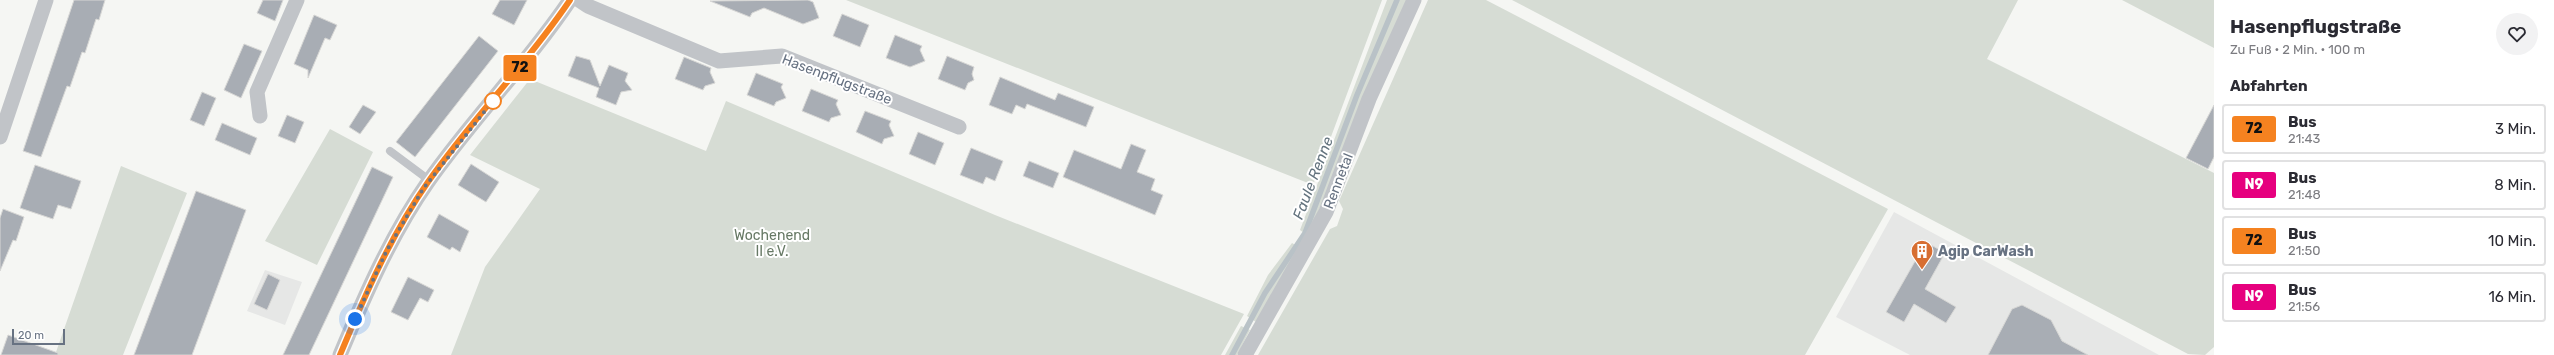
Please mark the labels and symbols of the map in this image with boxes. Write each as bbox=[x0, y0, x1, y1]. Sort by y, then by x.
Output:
street label: Hasenpflugstraße bbox=[780, 51, 894, 108]
line badge: 72 bbox=[502, 55, 538, 81]
unlabelled marker bbox=[484, 92, 502, 110]
water label: Faule Renne bbox=[1289, 134, 1337, 222]
street label: Rennetal bbox=[1320, 151, 1357, 211]
park label: Wochenend II e.V. bbox=[734, 227, 810, 260]
building icon: Agip CarWash bbox=[1909, 238, 1935, 271]
place label: Agip CarWash bbox=[1938, 243, 2034, 260]
your location bbox=[345, 309, 365, 329]
scale bar bbox=[12, 327, 65, 346]

